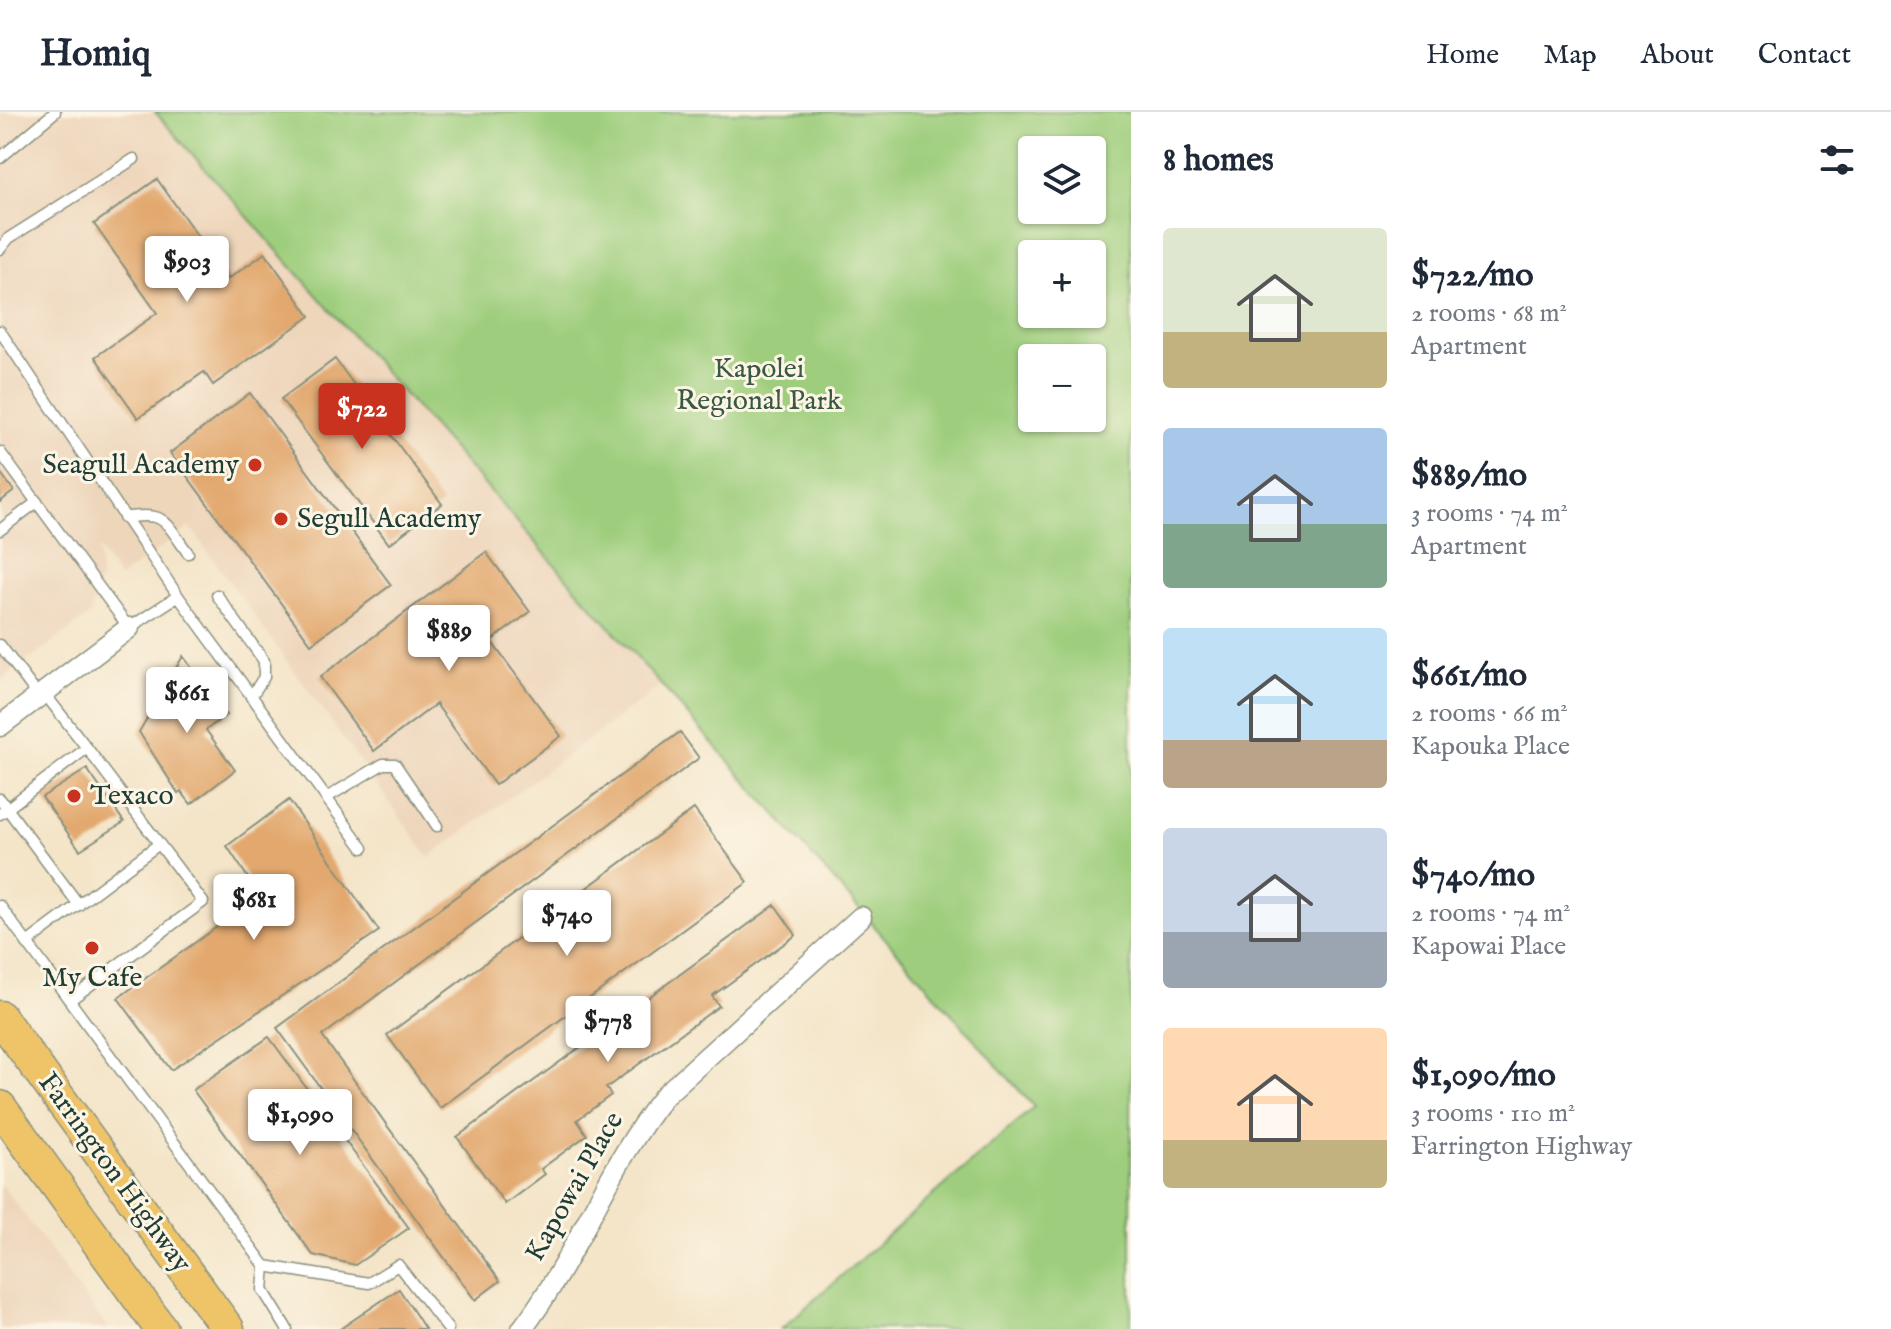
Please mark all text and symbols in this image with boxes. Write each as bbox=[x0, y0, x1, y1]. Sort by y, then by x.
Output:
text: Homiq bbox=[40, 31, 151, 79]
text: Home bbox=[1426, 38, 1499, 73]
text: Map bbox=[1543, 38, 1597, 73]
text: About bbox=[1641, 38, 1714, 73]
text: Contact bbox=[1758, 38, 1851, 73]
map controls bbox=[1018, 136, 1106, 432]
button: layers bbox=[1018, 136, 1106, 224]
icon: filters bbox=[1815, 138, 1859, 182]
text: 8 homes bbox=[1163, 139, 1274, 182]
pin: $903 bbox=[140, 236, 234, 304]
button: + bbox=[1018, 240, 1106, 328]
text: $903 bbox=[163, 245, 211, 278]
text: $722/mo bbox=[1411, 254, 1534, 297]
icon: home bbox=[1227, 260, 1323, 356]
text: 2 rooms · 68 m² bbox=[1411, 297, 1567, 330]
text: Apartment bbox=[1411, 330, 1527, 363]
button: − bbox=[1018, 344, 1106, 432]
park label: Kapolei Regional Park bbox=[676, 352, 843, 419]
pin: $722 bbox=[315, 383, 409, 451]
text: $722 bbox=[337, 392, 387, 425]
place label: Seagull Academy bbox=[43, 448, 239, 483]
text: $889/mo bbox=[1411, 454, 1527, 497]
marker: Seagull Academy bbox=[246, 456, 264, 474]
icon: home bbox=[1227, 460, 1323, 556]
text: 3 rooms · 74 m² bbox=[1411, 497, 1568, 530]
place label: Segull Academy bbox=[297, 502, 482, 537]
marker: Segull Academy bbox=[272, 510, 290, 528]
text: Apartment bbox=[1411, 530, 1527, 563]
pin: $889 bbox=[402, 605, 496, 673]
text: $889 bbox=[426, 614, 472, 647]
text: $661/mo bbox=[1411, 654, 1527, 697]
icon: home bbox=[1227, 660, 1323, 756]
pin: $661 bbox=[140, 667, 234, 735]
text: $661 bbox=[164, 676, 210, 709]
text: 2 rooms · 66 m² bbox=[1411, 697, 1568, 730]
text: Kapouka Place bbox=[1411, 730, 1570, 763]
place label: Texaco bbox=[90, 779, 174, 814]
marker: Texaco bbox=[65, 787, 83, 805]
text: $740/mo bbox=[1411, 854, 1535, 897]
icon: home bbox=[1227, 860, 1323, 956]
pin: $681 bbox=[207, 874, 301, 942]
text: $681 bbox=[231, 883, 277, 916]
pin: $740 bbox=[520, 890, 614, 958]
text: 2 rooms · 74 m² bbox=[1411, 897, 1571, 930]
text: $740 bbox=[541, 899, 593, 932]
text: Kapowai Place bbox=[1411, 930, 1566, 963]
marker: My Cafe bbox=[83, 939, 101, 957]
place label: My Cafe bbox=[42, 961, 142, 996]
pin: $778 bbox=[561, 996, 655, 1064]
text: $778 bbox=[584, 1005, 632, 1038]
text: $1,090/mo bbox=[1411, 1054, 1556, 1097]
icon: home bbox=[1227, 1060, 1323, 1156]
street label: Farrington Highway bbox=[30, 1066, 198, 1280]
pin: $1,090 bbox=[235, 1089, 365, 1157]
text: 3 rooms · 110 m² bbox=[1411, 1097, 1575, 1130]
text: $1,090 bbox=[266, 1098, 334, 1131]
street label: Kapowai Place bbox=[518, 1106, 632, 1268]
text: Farrington Highway bbox=[1411, 1130, 1632, 1163]

